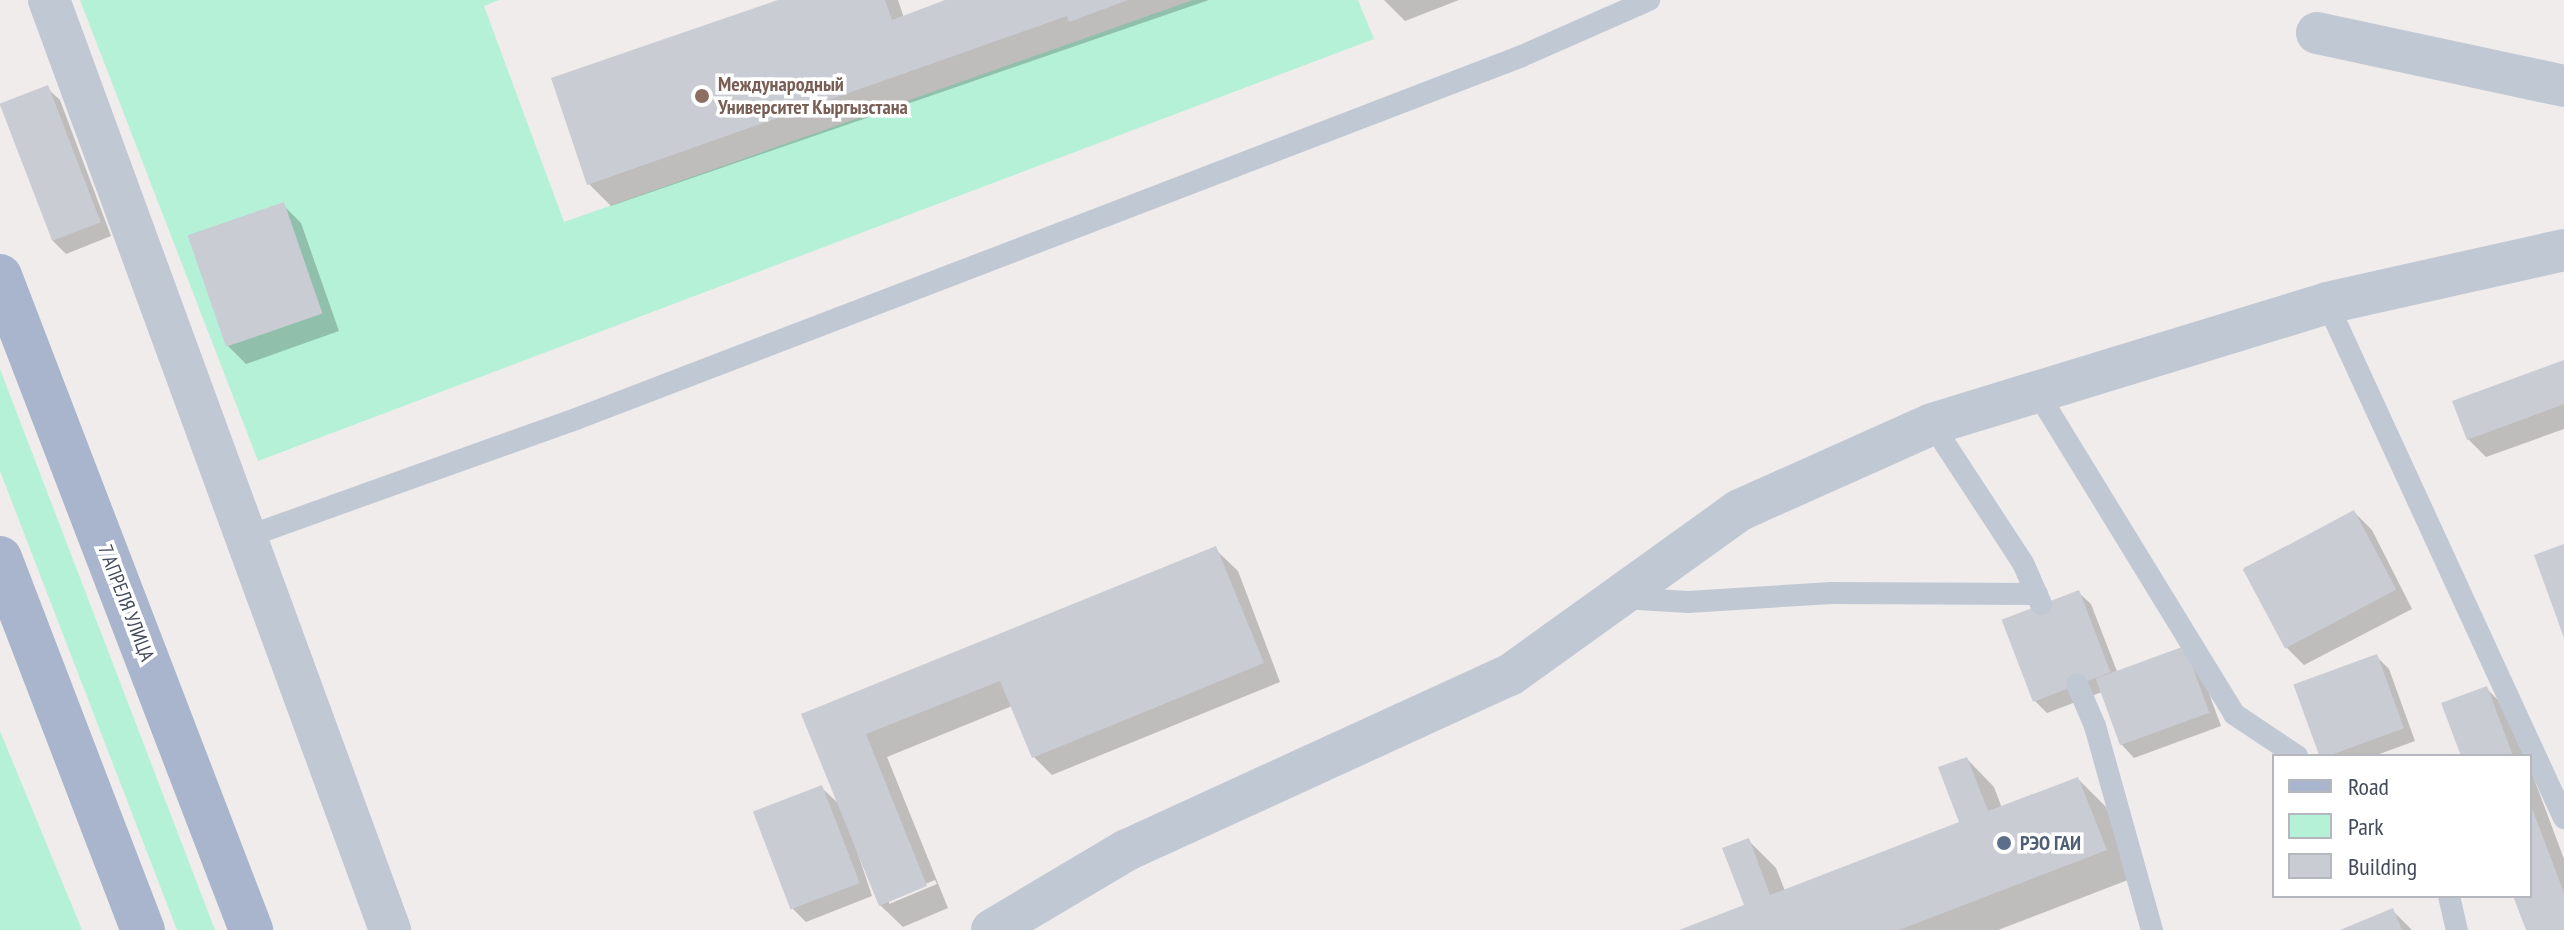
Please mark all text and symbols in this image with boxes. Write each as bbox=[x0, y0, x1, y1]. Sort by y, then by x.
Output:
place label: Международный Университет Кыргызстана bbox=[718, 72, 908, 119]
marker: Международный Университет Кыргызстана bbox=[693, 87, 711, 105]
street label: 7 АПРЕЛЯ УЛИЦА bbox=[92, 541, 160, 665]
legend bbox=[2272, 754, 2532, 898]
text: Road bbox=[2348, 771, 2389, 802]
text: Park bbox=[2348, 811, 2384, 842]
place label: РЭО ГАИ bbox=[2020, 831, 2081, 855]
marker: РЭО ГАИ bbox=[1995, 834, 2013, 852]
text: Building bbox=[2348, 851, 2417, 882]

